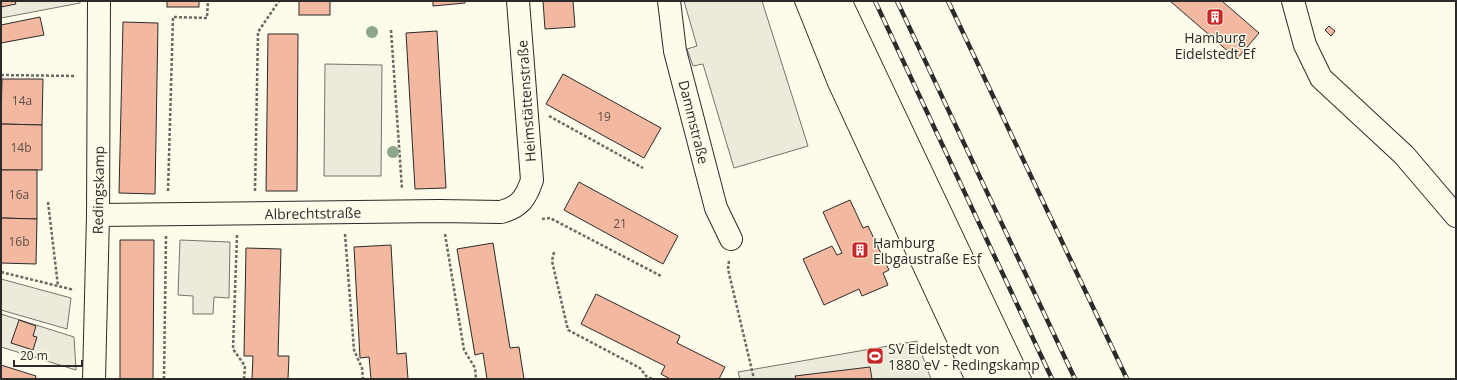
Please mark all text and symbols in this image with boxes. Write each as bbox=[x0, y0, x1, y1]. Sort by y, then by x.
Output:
building icon: Hamburg Eidelstedt Ef bbox=[1205, 7, 1225, 27]
place label: Hamburg Eidelstedt Ef bbox=[1175, 28, 1257, 63]
street label: Heimstättenstraße bbox=[512, 39, 540, 163]
street label: Dammstraße bbox=[674, 78, 714, 166]
house number: 14a bbox=[12, 92, 32, 109]
house number: 19 bbox=[597, 108, 611, 125]
house number: 14b bbox=[10, 139, 32, 156]
street label: Redingskamp bbox=[88, 146, 108, 234]
house number: 16a bbox=[9, 186, 29, 203]
street label: Albrechtstraße bbox=[265, 203, 362, 223]
house number: 21 bbox=[613, 215, 627, 232]
house number: 16b bbox=[8, 233, 30, 250]
place label: Hamburg Elbgaustraße Esf bbox=[873, 233, 983, 268]
building icon: Hamburg Elbgaustraße Esf bbox=[850, 240, 870, 260]
place label: SV Eidelstedt von 1880 eV - Redingskamp bbox=[888, 339, 1040, 374]
scale bar bbox=[14, 342, 82, 368]
sports icon: SV Eidelstedt von 1880 eV - Redingskamp bbox=[865, 346, 885, 366]
text: 20 m bbox=[20, 347, 48, 364]

